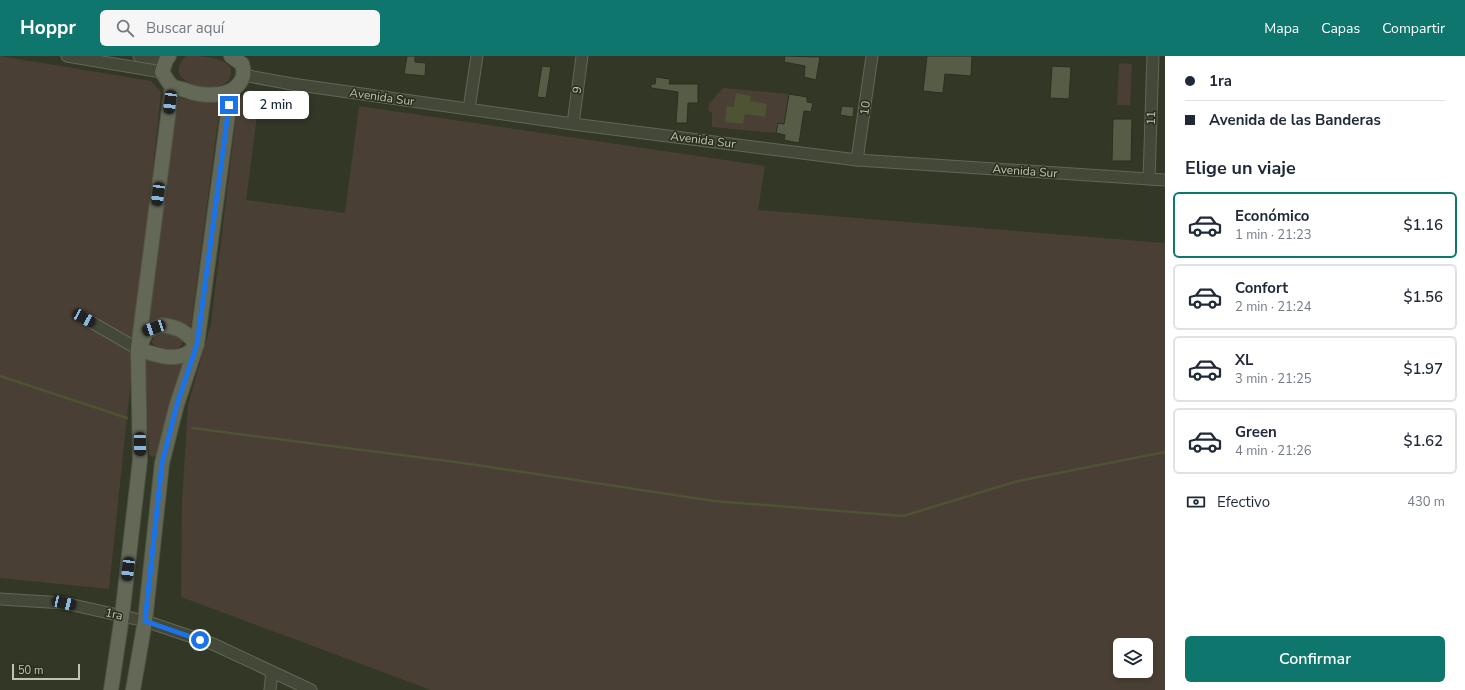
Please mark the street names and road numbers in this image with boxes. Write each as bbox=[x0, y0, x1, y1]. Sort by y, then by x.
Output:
street label: Avenida Sur bbox=[349, 85, 416, 110]
street label: 9 bbox=[569, 85, 585, 95]
street label: 10 bbox=[856, 100, 874, 116]
street label: 11 bbox=[1143, 111, 1159, 125]
street label: Avenida Sur bbox=[670, 128, 737, 152]
street label: Avenida Sur bbox=[992, 161, 1059, 181]
street label: 1ra bbox=[104, 604, 124, 624]

